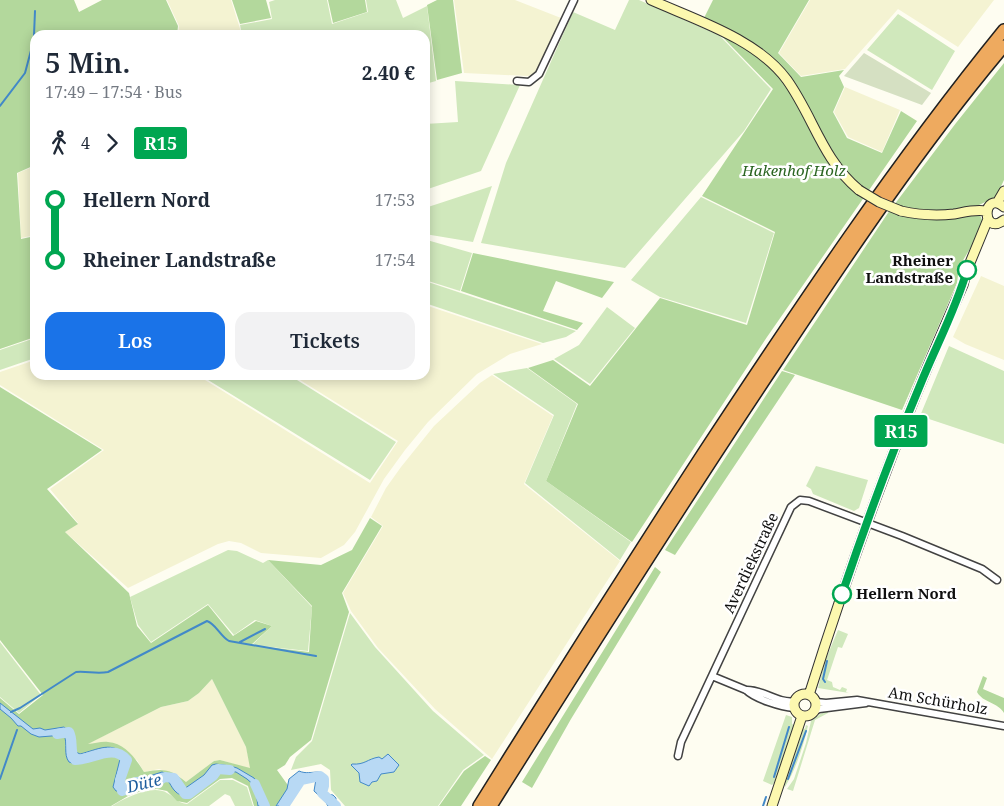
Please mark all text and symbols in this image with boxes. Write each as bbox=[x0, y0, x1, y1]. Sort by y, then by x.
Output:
text: 5 Min. bbox=[45, 43, 130, 81]
text: 2.40 € bbox=[362, 60, 415, 86]
text: 17:49 – 17:54 · Bus bbox=[45, 81, 182, 103]
icon: walk bbox=[45, 129, 73, 157]
icon: forward bbox=[98, 129, 126, 157]
text: R15 bbox=[144, 131, 177, 155]
text: 4 bbox=[81, 132, 90, 154]
park label: Hakenhof Holz bbox=[741, 160, 846, 180]
text: Hellern Nord bbox=[83, 187, 210, 213]
text: 17:53 bbox=[375, 189, 415, 211]
text: Rheiner Landstraße bbox=[83, 247, 276, 273]
text: 17:54 bbox=[375, 249, 415, 271]
place label: Rheiner Landstraße bbox=[865, 250, 953, 287]
marker: Rheiner Landstraße bbox=[957, 260, 977, 280]
button: Los bbox=[45, 312, 225, 370]
button: Tickets bbox=[235, 312, 415, 370]
line badge: R15 bbox=[872, 415, 930, 447]
text: R15 bbox=[884, 419, 918, 443]
street label: Averdiekstraße bbox=[718, 509, 782, 616]
place label: Hellern Nord bbox=[856, 583, 957, 603]
marker: Hellern Nord bbox=[832, 584, 852, 604]
street label: Am Schürholz bbox=[887, 681, 990, 719]
water label: Düte bbox=[123, 768, 164, 798]

